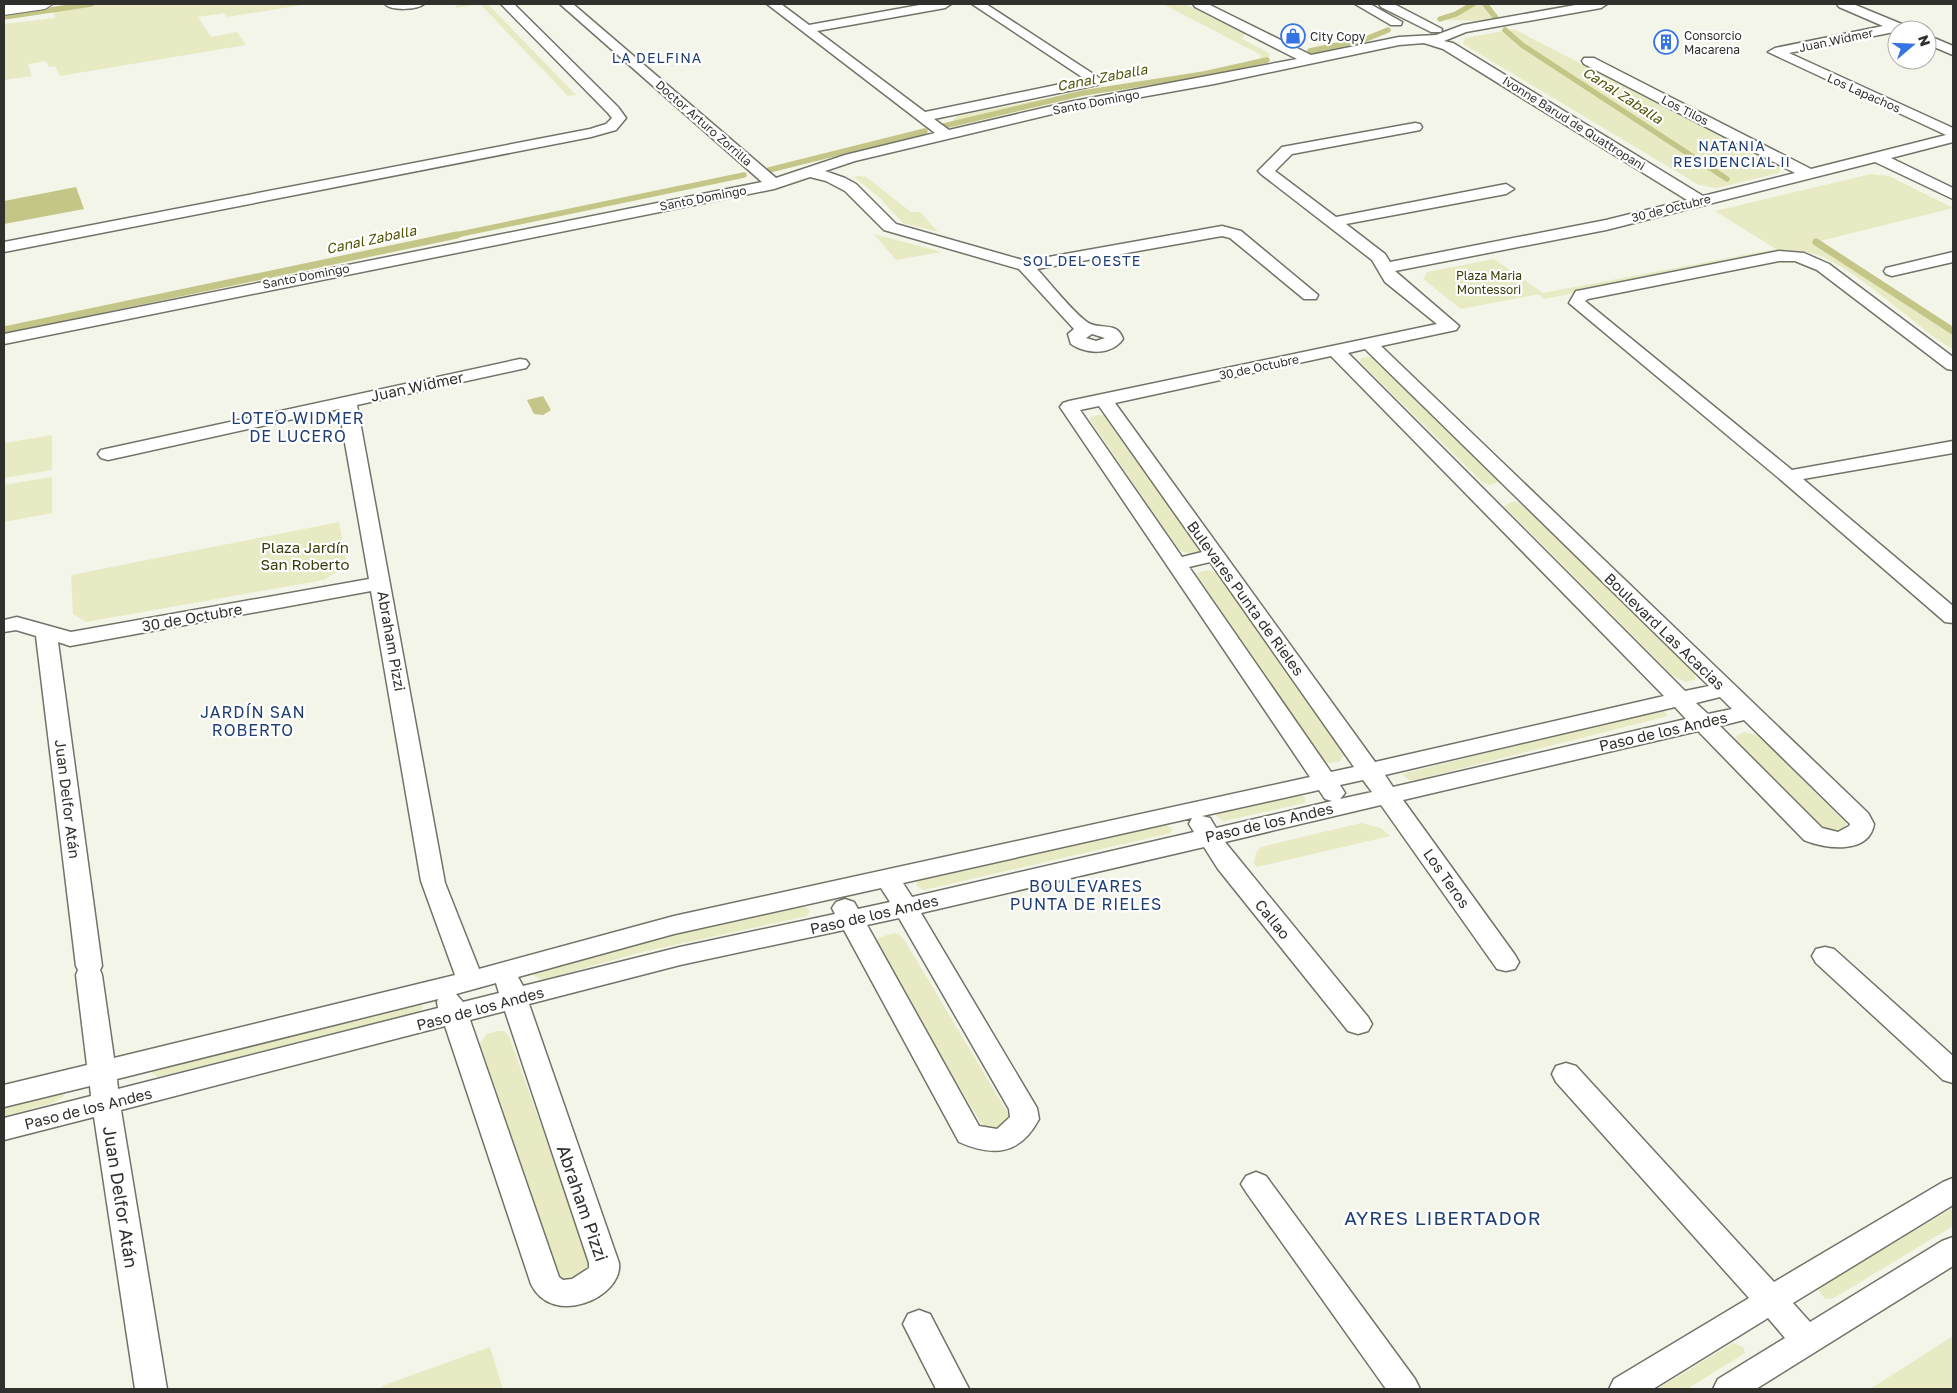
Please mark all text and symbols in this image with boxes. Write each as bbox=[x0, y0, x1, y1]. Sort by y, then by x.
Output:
north arrow bbox=[1887, 20, 1937, 70]
shop icon: City Copy bbox=[1280, 23, 1306, 49]
street label: Juan Widmer bbox=[1798, 25, 1875, 55]
place label: Consorcio Macarena bbox=[1684, 28, 1742, 57]
place label: City Copy bbox=[1310, 29, 1366, 44]
building icon: Consorcio Macarena bbox=[1653, 29, 1679, 55]
text: N bbox=[1915, 33, 1935, 48]
district label: LA DELFINA bbox=[612, 49, 702, 66]
water label: Canal Zaballa bbox=[1055, 60, 1150, 94]
water label: Canal Zaballa bbox=[1580, 63, 1667, 128]
street label: Los Lapachos bbox=[1825, 70, 1903, 116]
street label: Ivonne Barud de Quattropani bbox=[1500, 73, 1648, 173]
street label: Doctor Arturo Zorrilla bbox=[653, 77, 755, 169]
street label: Santo Domingo bbox=[1051, 86, 1141, 118]
street label: Los Tilos bbox=[1659, 92, 1711, 128]
district label: NATANIA RESIDENCIAL II bbox=[1673, 137, 1791, 170]
street label: Santo Domingo bbox=[658, 182, 748, 214]
street label: 30 de Octubre bbox=[1630, 191, 1712, 225]
water label: Canal Zaballa bbox=[324, 221, 419, 257]
district label: SOL DEL OESTE bbox=[1023, 252, 1141, 269]
street label: Santo Domingo bbox=[261, 260, 351, 292]
park label: Plaza Maria Montessori bbox=[1456, 268, 1522, 297]
street label: 30 de Octubre bbox=[1218, 351, 1300, 383]
street label: Juan Widmer bbox=[369, 367, 465, 405]
district label: LOTEO WIDMER DE LUCERO bbox=[231, 408, 365, 446]
street label: Bulevares Punta de Rieles bbox=[1184, 517, 1308, 679]
park label: Plaza Jardín San Roberto bbox=[260, 538, 350, 573]
street label: Boulevard Las Acacias bbox=[1601, 569, 1729, 693]
street label: Abraham Pizzi bbox=[374, 589, 410, 693]
street label: 30 de Octubre bbox=[140, 599, 244, 635]
district label: JARDÍN SAN ROBERTO bbox=[200, 702, 306, 740]
street label: Paso de los Andes bbox=[1597, 707, 1729, 755]
street label: Juan Delfor Atán bbox=[52, 739, 84, 859]
street label: Paso de los Andes bbox=[1203, 798, 1335, 846]
street label: Los Teros bbox=[1420, 845, 1474, 911]
district label: BOULEVARES PUNTA DE RIELES bbox=[1010, 876, 1162, 914]
street label: Paso de los Andes bbox=[808, 890, 940, 938]
street label: Callao bbox=[1252, 896, 1294, 942]
street label: Paso de los Andes bbox=[414, 982, 546, 1034]
street label: Paso de los Andes bbox=[22, 1083, 154, 1133]
street label: Juan Delfor Atán bbox=[99, 1124, 143, 1270]
street label: Abraham Pizzi bbox=[553, 1142, 613, 1264]
district label: AYRES LIBERTADOR bbox=[1344, 1206, 1542, 1229]

